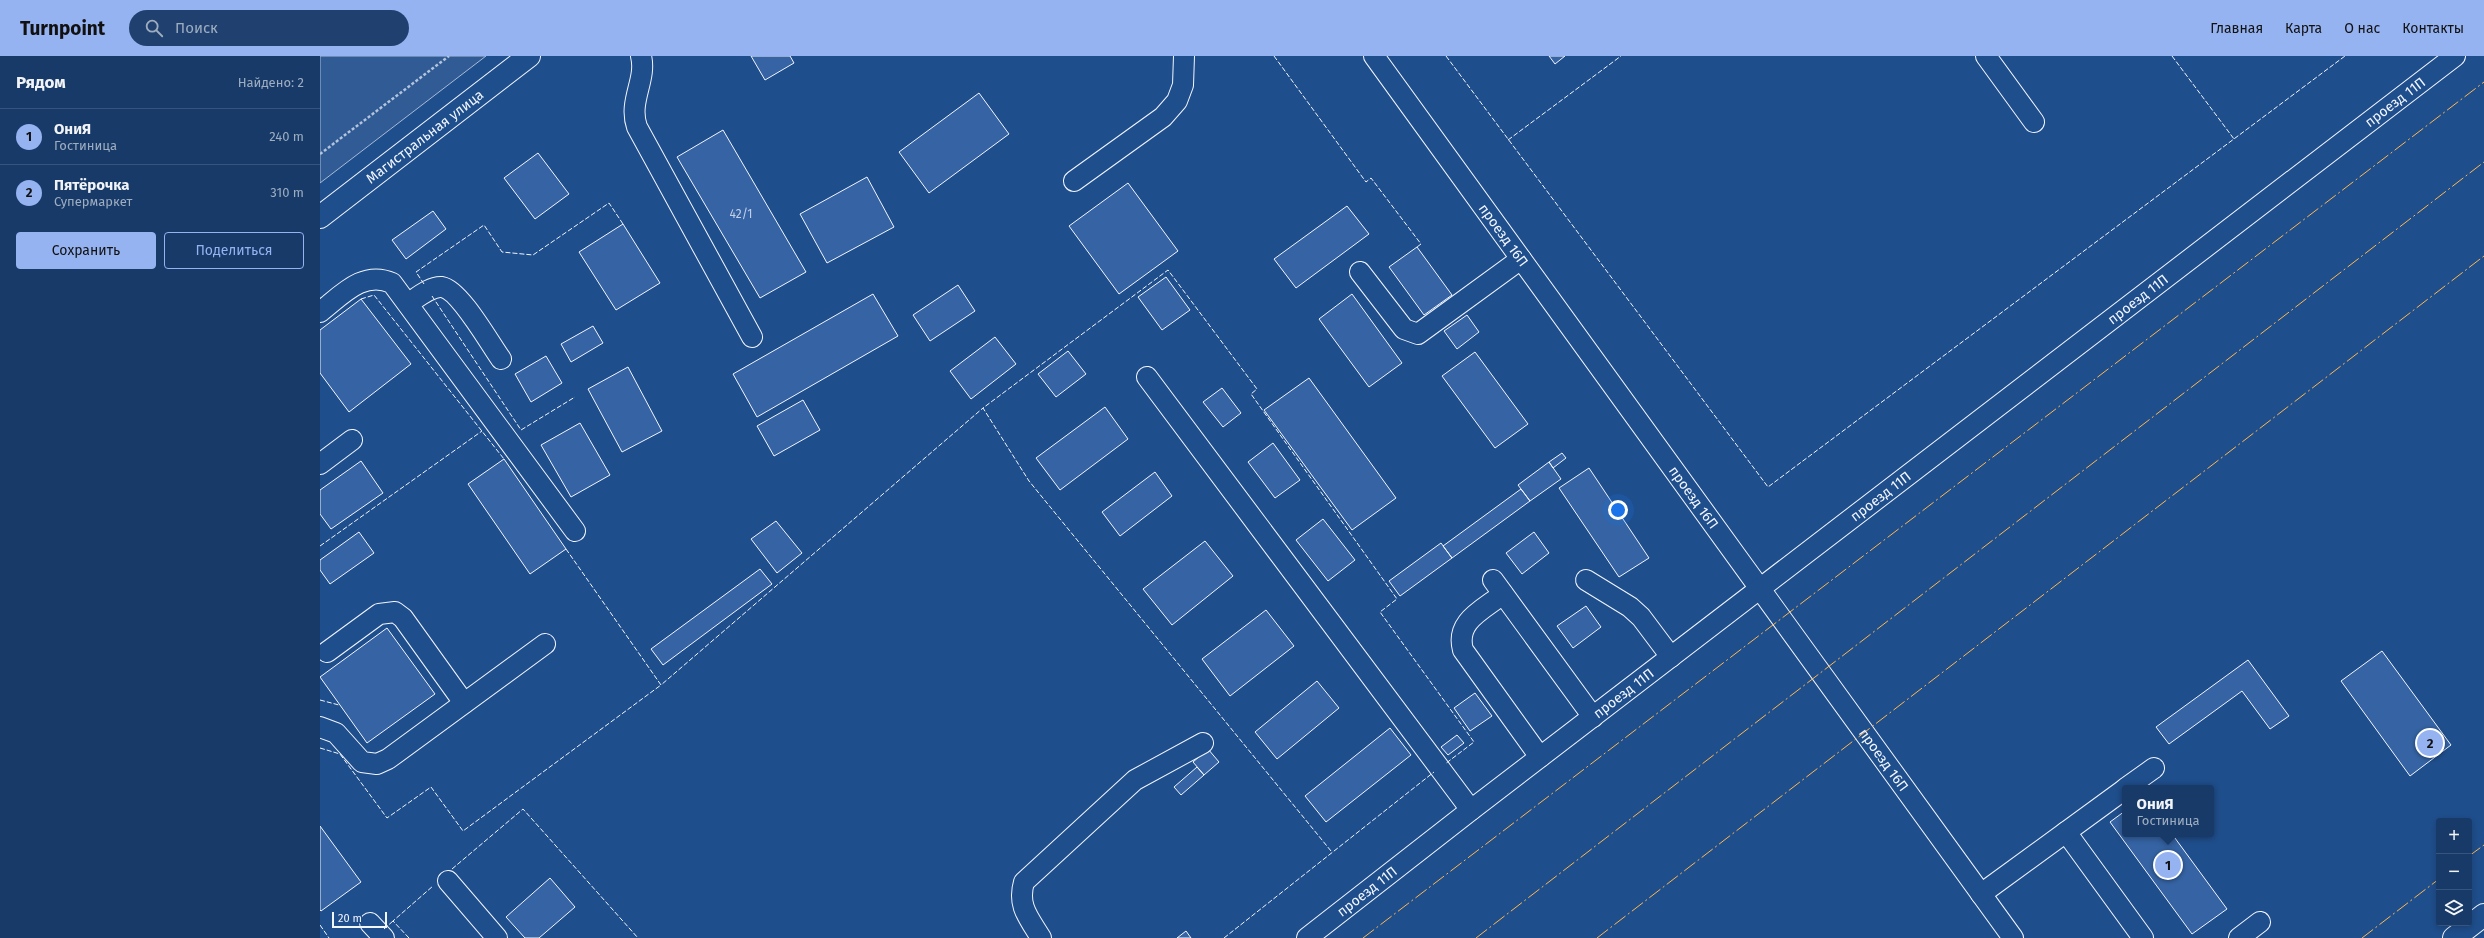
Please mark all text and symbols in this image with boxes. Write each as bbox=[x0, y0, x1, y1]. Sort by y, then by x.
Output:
search box bbox=[129, 10, 409, 46]
text: Turnpoint bbox=[20, 17, 105, 40]
icon: search bbox=[143, 17, 165, 39]
text: Поиск bbox=[175, 19, 218, 37]
text: Главная bbox=[2210, 20, 2263, 37]
text: Карта bbox=[2285, 20, 2322, 37]
text: О нас bbox=[2344, 20, 2380, 37]
text: Контакты bbox=[2402, 20, 2464, 37]
text: Рядом bbox=[16, 72, 66, 93]
street label: проезд 11П bbox=[2361, 73, 2429, 131]
text: Найдено: 2 bbox=[238, 75, 304, 90]
street label: Магистральная улица bbox=[363, 86, 487, 187]
text: ОниЯ bbox=[54, 120, 91, 138]
text: 1 bbox=[26, 129, 32, 144]
text: 240 m bbox=[269, 129, 304, 144]
text: Гостиница bbox=[54, 138, 117, 153]
text: Пятёрочка bbox=[54, 176, 130, 194]
text: 2 bbox=[26, 185, 32, 200]
text: 310 m bbox=[270, 185, 304, 200]
text: Супермаркет bbox=[54, 194, 132, 209]
street label: проезд 16П bbox=[1475, 200, 1532, 270]
house number: 42/1 bbox=[730, 207, 752, 221]
button: Сохранить bbox=[16, 232, 156, 269]
button: Поделиться bbox=[164, 232, 304, 269]
street label: проезд 11П bbox=[2104, 271, 2171, 328]
street label: проезд 16П bbox=[1665, 463, 1722, 532]
street label: проезд 11П bbox=[1847, 468, 1914, 525]
your location bbox=[1608, 500, 1628, 520]
street label: проезд 11П bbox=[1590, 665, 1657, 722]
street label: проезд 16П bbox=[1855, 725, 1912, 794]
pin: 2 bbox=[2417, 728, 2443, 758]
popup bbox=[2122, 785, 2214, 837]
text: ОниЯ bbox=[2137, 795, 2174, 813]
text: Гостиница bbox=[2137, 813, 2199, 828]
map controls bbox=[2436, 818, 2472, 926]
button: + bbox=[2436, 818, 2472, 854]
pin: 1 bbox=[2155, 850, 2181, 880]
button: − bbox=[2436, 854, 2472, 890]
street label: проезд 11П bbox=[1333, 862, 1400, 920]
button: layers bbox=[2436, 890, 2472, 926]
scale bar bbox=[332, 910, 387, 929]
text: 20 m bbox=[338, 912, 362, 925]

